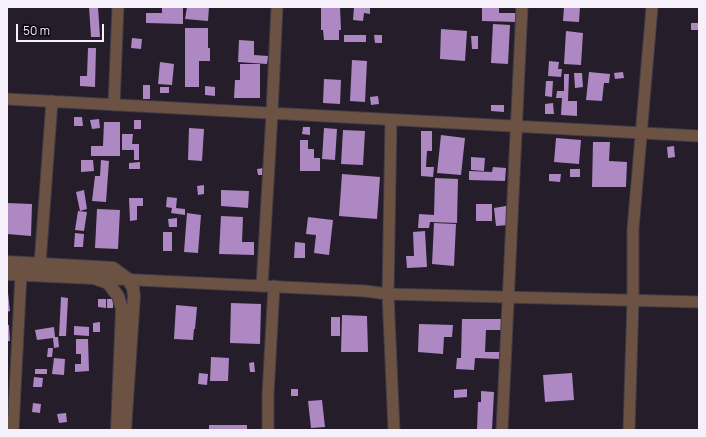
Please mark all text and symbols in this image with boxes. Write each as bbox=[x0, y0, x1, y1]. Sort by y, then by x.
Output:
scale bar bbox=[18, 16, 106, 42]
text: 50 m bbox=[23, 22, 50, 39]

